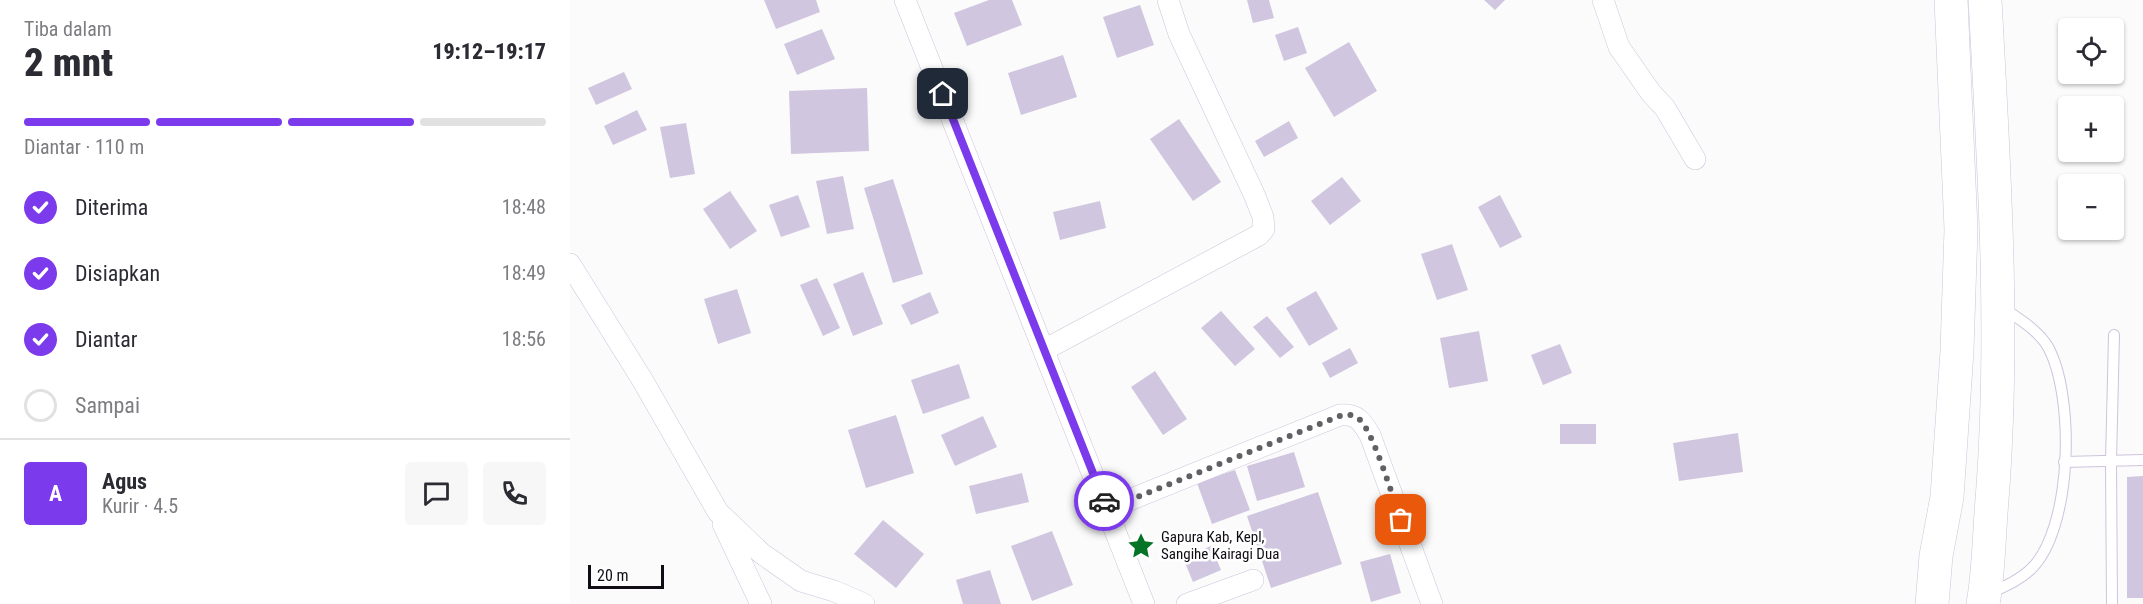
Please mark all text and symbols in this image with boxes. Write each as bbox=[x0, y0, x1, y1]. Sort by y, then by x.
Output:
text: Tiba dalam bbox=[24, 17, 112, 41]
map controls bbox=[2058, 18, 2124, 240]
button: locate bbox=[2058, 18, 2124, 84]
text: 19:12–19:17 bbox=[432, 39, 546, 64]
text: 2 mnt bbox=[24, 40, 113, 86]
pin bbox=[917, 68, 968, 119]
icon: home bbox=[926, 77, 959, 110]
button: + bbox=[2058, 96, 2124, 162]
text: Diantar · 110 m bbox=[24, 135, 144, 159]
button: − bbox=[2058, 174, 2124, 240]
icon: check bbox=[24, 191, 57, 224]
text: Diterima bbox=[75, 195, 148, 220]
text: 18:48 bbox=[502, 195, 546, 219]
icon: check bbox=[24, 257, 57, 290]
text: Disiapkan bbox=[75, 261, 160, 286]
text: 18:49 bbox=[502, 261, 546, 285]
icon: check bbox=[24, 323, 57, 356]
text: Diantar bbox=[75, 327, 138, 352]
text: 18:56 bbox=[502, 327, 546, 351]
text: Sampai bbox=[75, 393, 140, 418]
button: chat bbox=[405, 462, 468, 525]
button: phone bbox=[483, 462, 546, 525]
text: Agus bbox=[102, 469, 147, 494]
courier bbox=[1074, 471, 1134, 531]
text: A bbox=[49, 481, 62, 506]
icon: car bbox=[1088, 485, 1121, 518]
text: Kurir · 4.5 bbox=[102, 494, 178, 518]
pin bbox=[1375, 494, 1426, 545]
icon: bag bbox=[1384, 503, 1417, 536]
place label: Gapura Kab, Kepl, Sangihe Kairagi Dua bbox=[1161, 528, 1279, 563]
place icon: Gapura Kab, Kepl, Sangihe Kairagi Dua bbox=[1126, 531, 1156, 561]
scale bar bbox=[588, 562, 664, 590]
text: 20 m bbox=[597, 566, 629, 585]

